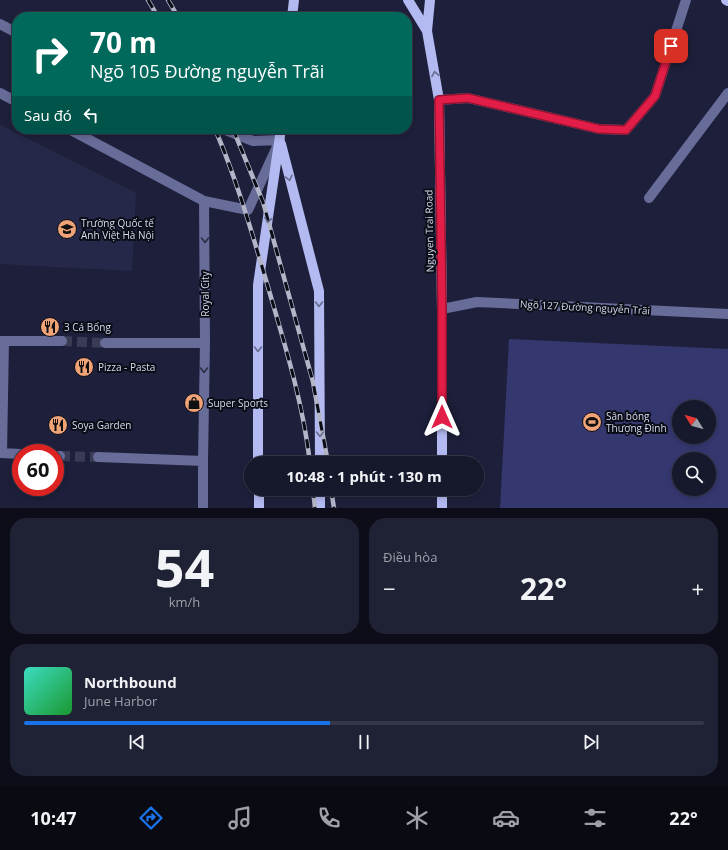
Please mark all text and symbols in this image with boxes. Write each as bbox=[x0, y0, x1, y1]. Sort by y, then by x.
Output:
text: 70 m bbox=[90, 23, 157, 61]
icon: right bbox=[24, 28, 76, 80]
pin bbox=[654, 29, 688, 63]
icon: arrive bbox=[660, 35, 682, 57]
text: Ngõ 105 Đường nguyễn Trãi bbox=[90, 59, 324, 83]
one-way arrow bbox=[431, 71, 440, 78]
icon: left bbox=[80, 104, 102, 126]
text: Sau đó bbox=[24, 105, 72, 125]
one-way arrow bbox=[285, 174, 293, 181]
street label: Nguyen Trai Road bbox=[421, 190, 437, 272]
place label: Trường Quốc tế Anh Việt Hà Nội bbox=[81, 216, 154, 242]
one-way arrow bbox=[264, 217, 272, 223]
school or university icon: Trường Quốc tế Anh Việt Hà Nội bbox=[56, 218, 78, 240]
one-way arrow bbox=[200, 237, 209, 243]
street label: Royal City bbox=[198, 270, 212, 317]
street label: Ngõ 127 Đường nguyễn Trãi bbox=[520, 297, 650, 317]
one-way arrow bbox=[315, 301, 323, 307]
restaurant icon: 3 Cá Bống bbox=[39, 316, 61, 338]
place label: 3 Cá Bống bbox=[64, 320, 111, 334]
one-way arrow bbox=[254, 346, 262, 352]
restaurant icon: Pizza - Pasta bbox=[73, 356, 95, 378]
place label: Pizza - Pasta bbox=[98, 360, 155, 374]
one-way arrow bbox=[200, 367, 209, 373]
shop icon: Super Sports bbox=[183, 392, 205, 414]
place label: Super Sports bbox=[208, 396, 268, 410]
position arrow bbox=[421, 396, 463, 438]
north arrow bbox=[672, 400, 716, 444]
map controls bbox=[672, 400, 716, 496]
place label: Sân bóng Thượng Đình bbox=[606, 409, 667, 435]
sports icon: Sân bóng Thượng Đình bbox=[581, 411, 603, 433]
restaurant icon: Soya Garden bbox=[47, 414, 69, 436]
place label: Soya Garden bbox=[72, 418, 131, 432]
one-way arrow bbox=[315, 431, 324, 437]
speed limit sign: 60 bbox=[12, 444, 64, 496]
button: search bbox=[672, 452, 716, 496]
text: 10:48 · 1 phút · 130 m bbox=[286, 466, 442, 486]
text: 54 bbox=[155, 531, 214, 602]
text: Điều hòa bbox=[383, 548, 437, 566]
text: 22° bbox=[520, 568, 567, 609]
text: − bbox=[383, 573, 396, 603]
text: + bbox=[691, 573, 704, 603]
text: km/h bbox=[169, 593, 200, 611]
text: Northbound bbox=[84, 672, 177, 692]
text: June Harbor bbox=[84, 692, 157, 710]
icon: previous bbox=[126, 731, 148, 753]
icon: pause bbox=[353, 731, 375, 753]
icon: next bbox=[580, 731, 602, 753]
icon: directions bbox=[137, 804, 165, 832]
icon: music bbox=[226, 804, 254, 832]
icon: phone bbox=[315, 804, 343, 832]
icon: climate bbox=[403, 804, 431, 832]
icon: car bbox=[492, 804, 520, 832]
icon: filters bbox=[581, 804, 609, 832]
text: 10:47 bbox=[30, 806, 77, 830]
text: 22° bbox=[669, 806, 698, 830]

